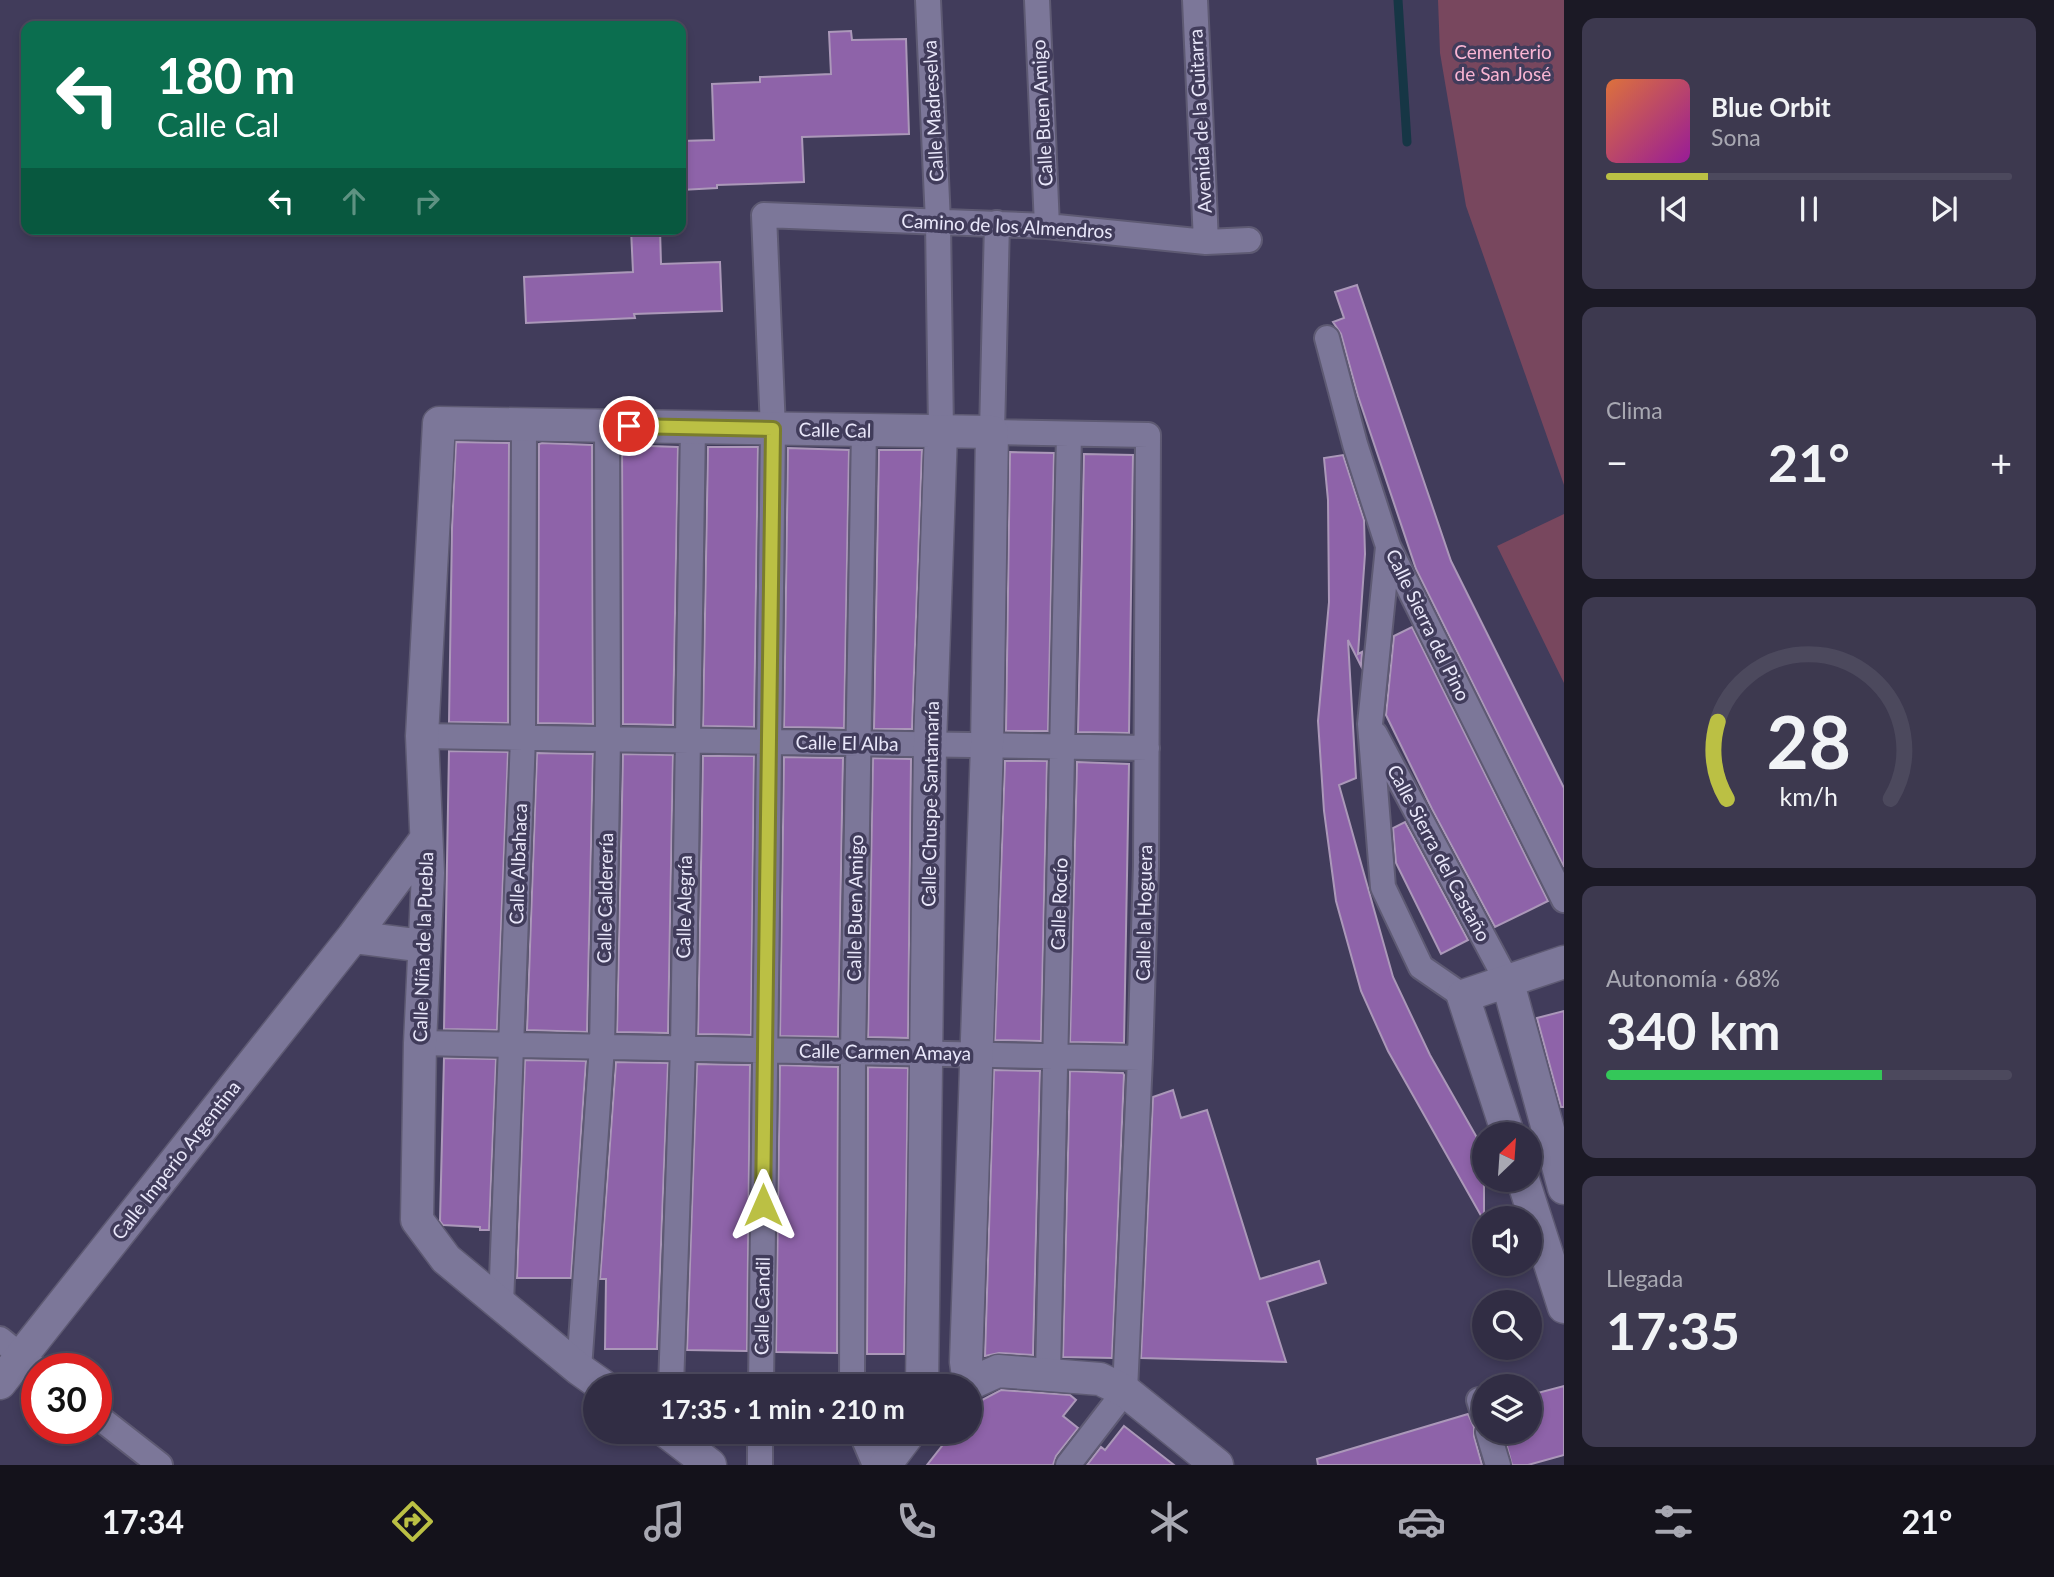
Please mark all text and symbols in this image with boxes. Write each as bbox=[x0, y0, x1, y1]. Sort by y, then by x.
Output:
street label: Avenida de la Guitarra bbox=[1183, 28, 1216, 214]
street label: Calle Buen Amigo bbox=[1026, 39, 1057, 187]
street label: Calle Madreselva bbox=[917, 40, 948, 182]
park label: Cementerio de San José bbox=[1454, 40, 1552, 85]
text: 180 m bbox=[157, 46, 295, 104]
icon: left bbox=[42, 49, 133, 140]
text: Blue Orbit bbox=[1711, 91, 1831, 123]
text: Calle Cal bbox=[157, 105, 279, 144]
text: Sona bbox=[1711, 123, 1761, 151]
icon: left bbox=[262, 182, 300, 220]
icon: ahead bbox=[335, 182, 373, 220]
icon: right bbox=[408, 182, 446, 220]
icon: previous bbox=[1655, 190, 1693, 228]
icon: pause bbox=[1790, 190, 1828, 228]
icon: next bbox=[1925, 190, 1963, 228]
street label: Camino de los Almendros bbox=[901, 208, 1113, 243]
pin bbox=[599, 396, 659, 456]
text: Clima bbox=[1606, 396, 1663, 424]
icon: arrive bbox=[610, 407, 648, 445]
street label: Calle Cal bbox=[799, 417, 872, 442]
text: 21° bbox=[1768, 431, 1850, 493]
text: − bbox=[1606, 439, 1628, 485]
text: + bbox=[1990, 439, 2012, 485]
street label: Calle Sierra del Pino bbox=[1382, 545, 1475, 704]
text: 28 bbox=[1767, 697, 1851, 785]
street label: Calle Chuspe Santamaría bbox=[916, 701, 943, 907]
street label: Calle El Alba bbox=[795, 730, 899, 755]
street label: Calle Sierra del Castaño bbox=[1383, 760, 1496, 945]
text: km/h bbox=[1780, 780, 1838, 810]
street label: Calle Albahaca bbox=[504, 803, 531, 925]
street label: Calle Calderería bbox=[592, 832, 617, 964]
street label: Calle Buen Amigo bbox=[842, 834, 867, 982]
street label: Calle la Hoguera bbox=[1131, 845, 1156, 981]
street label: Calle Niña de la Puebla bbox=[408, 851, 437, 1043]
street label: Calle Alegría bbox=[671, 855, 696, 959]
street label: Calle Rocío bbox=[1045, 857, 1072, 951]
text: Autonomía · 68% bbox=[1606, 964, 1780, 992]
text: 340 km bbox=[1606, 999, 1780, 1061]
street label: Calle Carmen Amaya bbox=[799, 1038, 971, 1065]
street label: Calle Imperio Argentina bbox=[106, 1076, 245, 1244]
north arrow bbox=[1472, 1122, 1542, 1192]
map controls bbox=[1472, 1122, 1542, 1444]
position arrow bbox=[726, 1168, 800, 1242]
button: sound bbox=[1472, 1206, 1542, 1276]
street label: Calle Candil bbox=[749, 1257, 774, 1355]
text: Llegada bbox=[1606, 1264, 1683, 1292]
button: search bbox=[1472, 1290, 1542, 1360]
text: 17:35 bbox=[1606, 1299, 1740, 1361]
speed limit sign: 30 bbox=[21, 1353, 112, 1444]
button: layers bbox=[1472, 1374, 1542, 1444]
text: 17:35 · 1 min · 210 m bbox=[660, 1393, 905, 1425]
icon: directions bbox=[388, 1497, 437, 1546]
icon: music bbox=[640, 1497, 689, 1546]
icon: phone bbox=[892, 1497, 941, 1546]
icon: climate bbox=[1145, 1497, 1194, 1546]
icon: car bbox=[1397, 1497, 1446, 1546]
icon: filters bbox=[1649, 1497, 1698, 1546]
text: 17:34 bbox=[102, 1502, 184, 1541]
text: 21° bbox=[1902, 1502, 1952, 1541]

